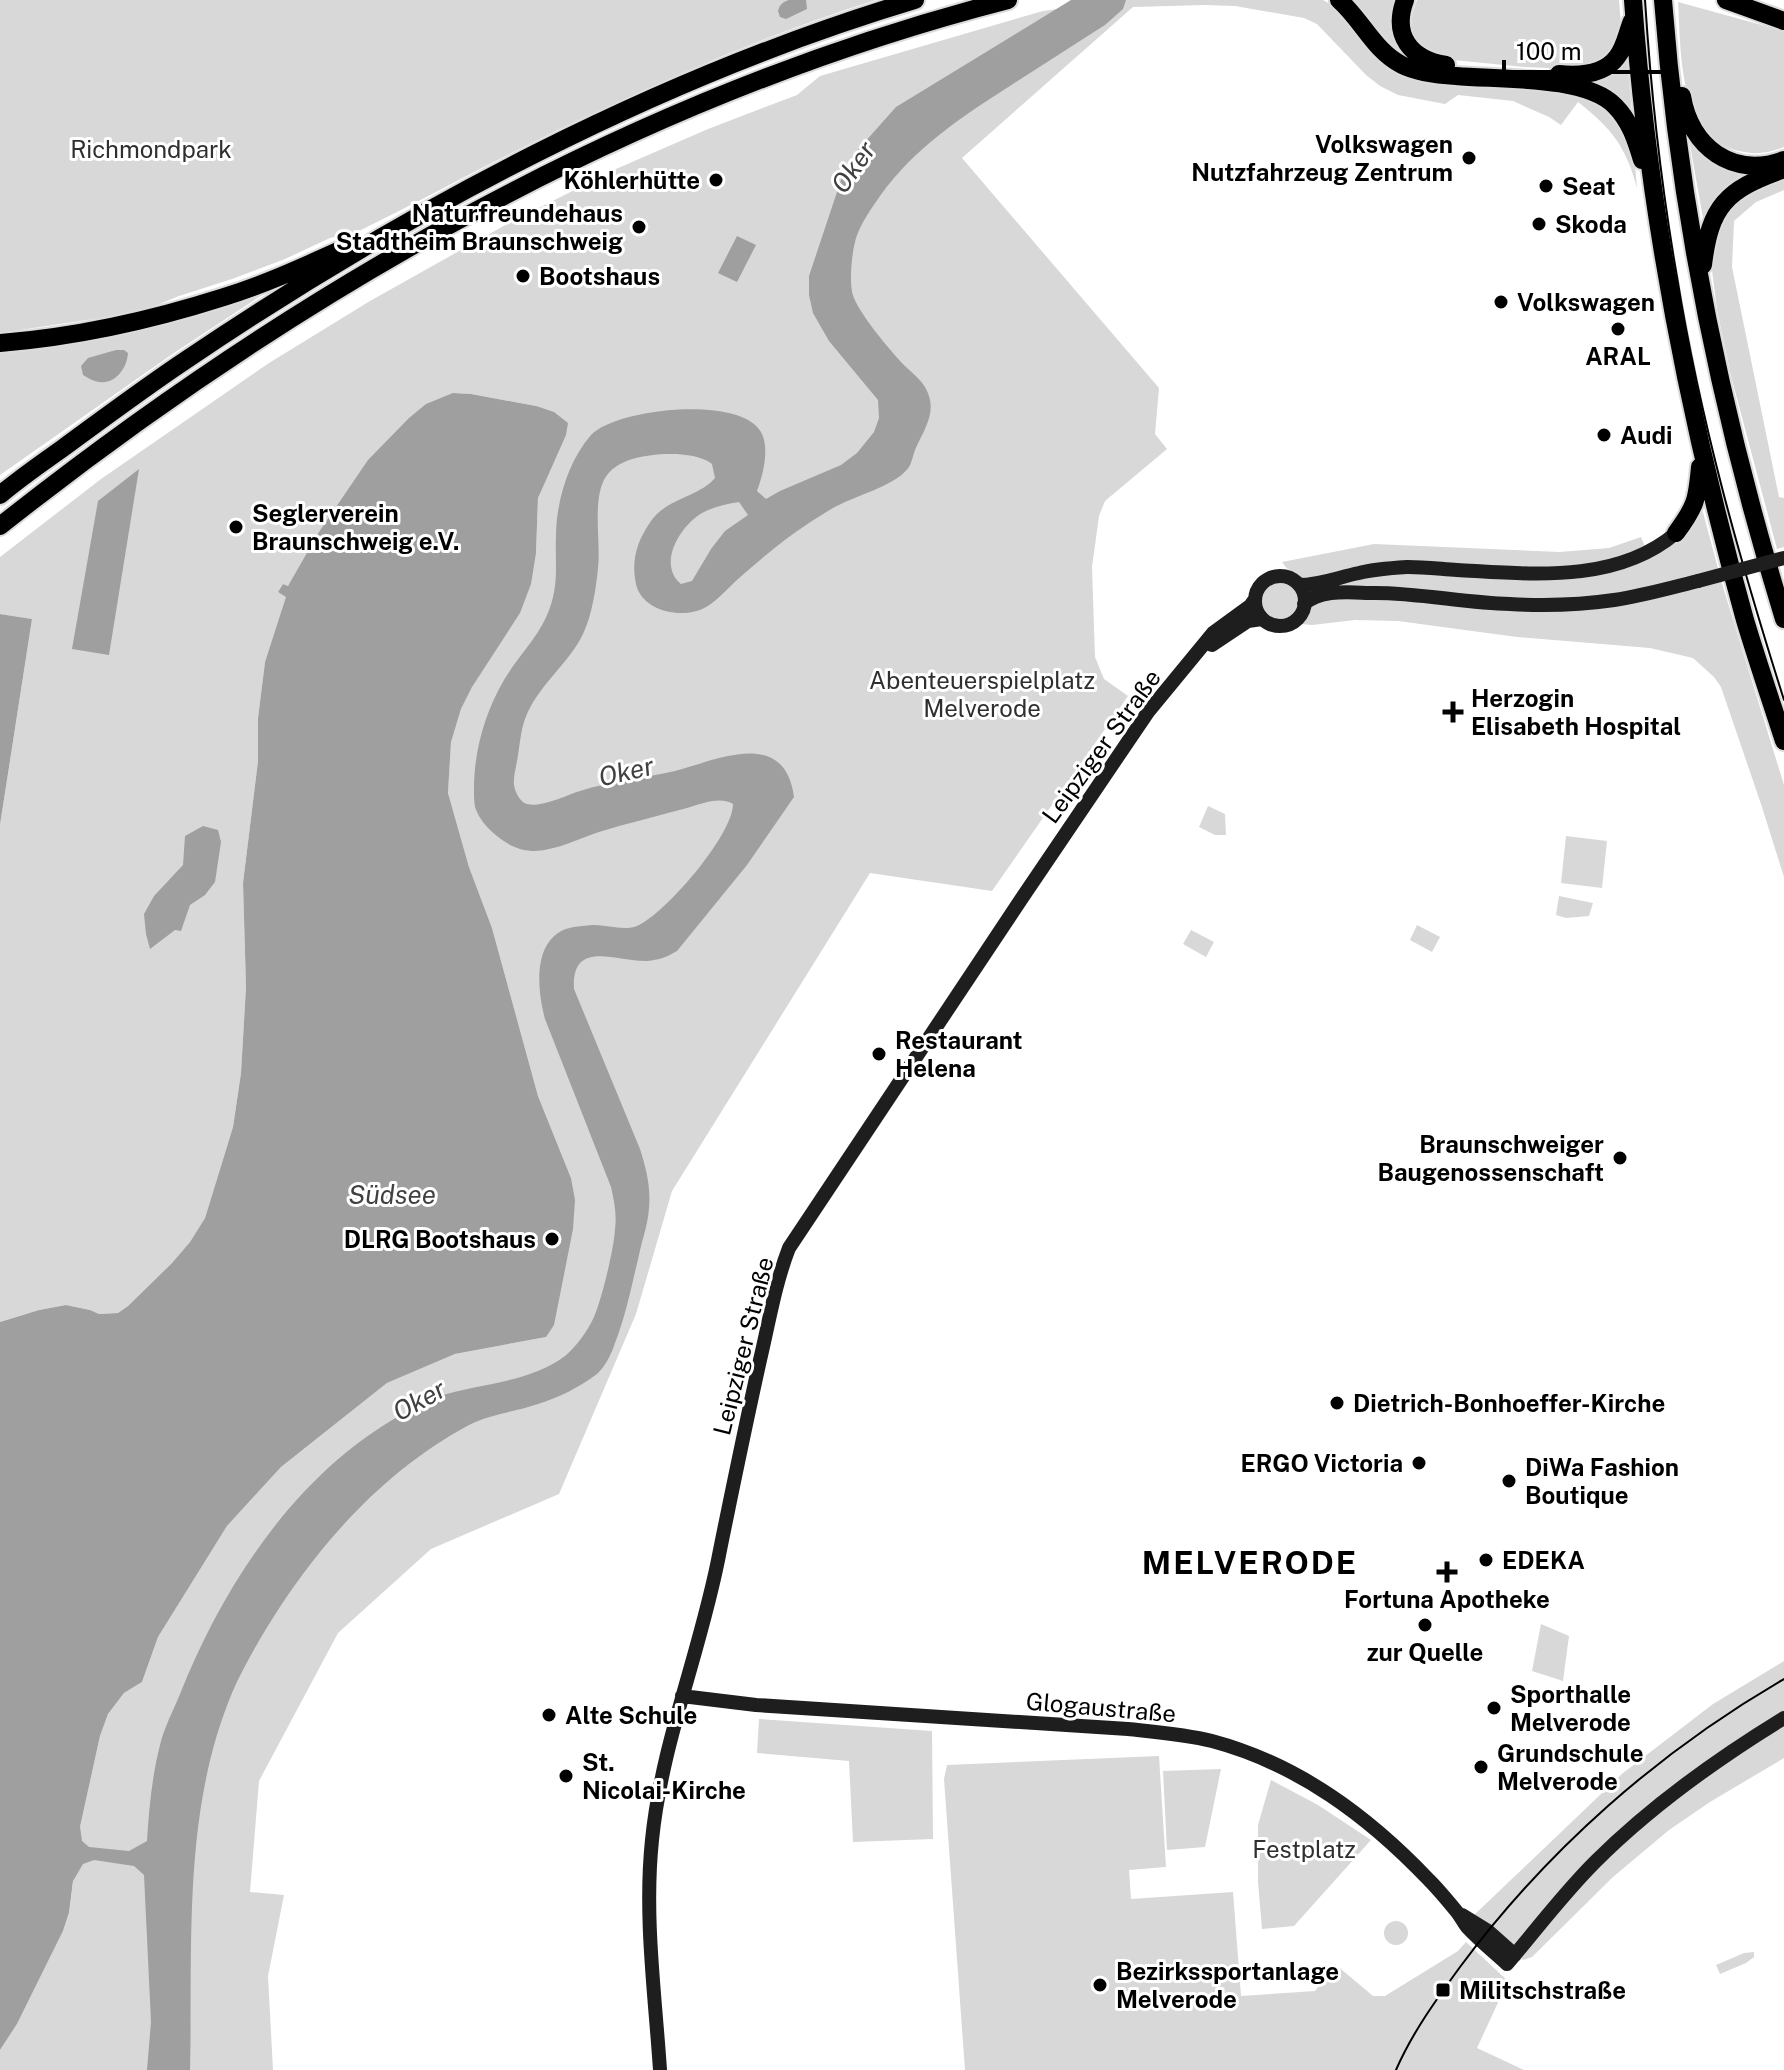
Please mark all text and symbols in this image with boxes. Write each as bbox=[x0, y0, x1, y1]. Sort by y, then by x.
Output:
scale bar bbox=[1504, 24, 1670, 74]
text: 100 m bbox=[1516, 37, 1582, 65]
place label: Volkswagen Nutzfahrzeug Zentrum bbox=[1191, 130, 1453, 186]
park label: Richmondpark bbox=[70, 135, 232, 163]
water label: Oker bbox=[824, 135, 882, 199]
marker: Volkswagen Nutzfahrzeug Zentrum bbox=[1460, 149, 1478, 167]
place label: Köhlerhütte bbox=[564, 166, 700, 194]
marker: Köhlerhütte bbox=[707, 171, 725, 189]
place label: Seat bbox=[1562, 172, 1615, 200]
marker: Seat bbox=[1537, 177, 1555, 195]
place label: Naturfreundehaus Stadtheim Braunschweig bbox=[336, 199, 623, 255]
place label: Skoda bbox=[1555, 210, 1627, 238]
marker: Skoda bbox=[1530, 215, 1548, 233]
marker: Naturfreundehaus Stadtheim Braunschweig bbox=[630, 218, 648, 236]
place label: Bootshaus bbox=[539, 262, 660, 290]
marker: Bootshaus bbox=[514, 267, 532, 285]
place label: Volkswagen bbox=[1517, 288, 1655, 316]
marker: Volkswagen bbox=[1492, 293, 1510, 311]
marker: ARAL bbox=[1609, 320, 1627, 338]
place label: ARAL bbox=[1585, 342, 1651, 370]
place label: Audi bbox=[1620, 421, 1673, 449]
marker: Audi bbox=[1595, 426, 1613, 444]
place label: Seglerverein Braunschweig e.V. bbox=[252, 499, 460, 555]
marker: Seglerverein Braunschweig e.V. bbox=[227, 518, 245, 536]
street label: Leipziger Straße bbox=[1036, 664, 1166, 828]
park label: Abenteuerspielplatz Melverode bbox=[869, 666, 1095, 722]
place label: Herzogin Elisabeth Hospital bbox=[1471, 684, 1681, 740]
marker: Herzogin Elisabeth Hospital bbox=[1442, 701, 1464, 723]
water label: Oker bbox=[595, 750, 657, 792]
place label: Restaurant Helena bbox=[895, 1026, 1023, 1082]
marker: Restaurant Helena bbox=[870, 1045, 888, 1063]
place label: Braunschweiger Baugenossenschaft bbox=[1378, 1130, 1604, 1186]
marker: Braunschweiger Baugenossenschaft bbox=[1611, 1149, 1629, 1167]
water label: Südsee bbox=[348, 1179, 436, 1210]
place label: DLRG Bootshaus bbox=[344, 1225, 536, 1253]
marker: DLRG Bootshaus bbox=[543, 1230, 561, 1248]
street label: Leipziger Straße bbox=[707, 1254, 779, 1438]
water label: Oker bbox=[387, 1373, 451, 1427]
place label: Dietrich-Bonhoeffer-Kirche bbox=[1353, 1389, 1665, 1417]
marker: Dietrich-Bonhoeffer-Kirche bbox=[1328, 1394, 1346, 1412]
place label: ERGO Victoria bbox=[1241, 1449, 1403, 1477]
place label: DiWa Fashion Boutique bbox=[1525, 1453, 1679, 1509]
marker: ERGO Victoria bbox=[1410, 1454, 1428, 1472]
marker: DiWa Fashion Boutique bbox=[1500, 1472, 1518, 1490]
district label: MELVERODE bbox=[1142, 1544, 1358, 1581]
place label: EDEKA bbox=[1502, 1546, 1585, 1574]
marker: EDEKA bbox=[1477, 1551, 1495, 1569]
marker: Fortuna Apotheke bbox=[1438, 1563, 1456, 1581]
place label: Fortuna Apotheke bbox=[1344, 1585, 1550, 1613]
marker: zur Quelle bbox=[1416, 1616, 1434, 1634]
place label: zur Quelle bbox=[1367, 1638, 1483, 1666]
place label: Sporthalle Melverode bbox=[1510, 1680, 1631, 1736]
street label: Glogaustraße bbox=[1025, 1686, 1177, 1728]
marker: Sporthalle Melverode bbox=[1485, 1699, 1503, 1717]
place label: Alte Schule bbox=[565, 1701, 697, 1729]
marker: Alte Schule bbox=[540, 1706, 558, 1724]
place label: Grundschule Melverode bbox=[1497, 1739, 1644, 1795]
place label: St. Nicolai-Kirche bbox=[582, 1748, 746, 1804]
marker: Grundschule Melverode bbox=[1472, 1758, 1490, 1776]
marker: St. Nicolai-Kirche bbox=[557, 1767, 575, 1785]
park label: Festplatz bbox=[1252, 1835, 1356, 1863]
place label: Bezirkssportanlage Melverode bbox=[1116, 1957, 1339, 2013]
marker: Bezirkssportanlage Melverode bbox=[1091, 1976, 1109, 1994]
place label: Militschstraße bbox=[1459, 1976, 1626, 2004]
marker: Militschstraße bbox=[1434, 1981, 1452, 1999]

